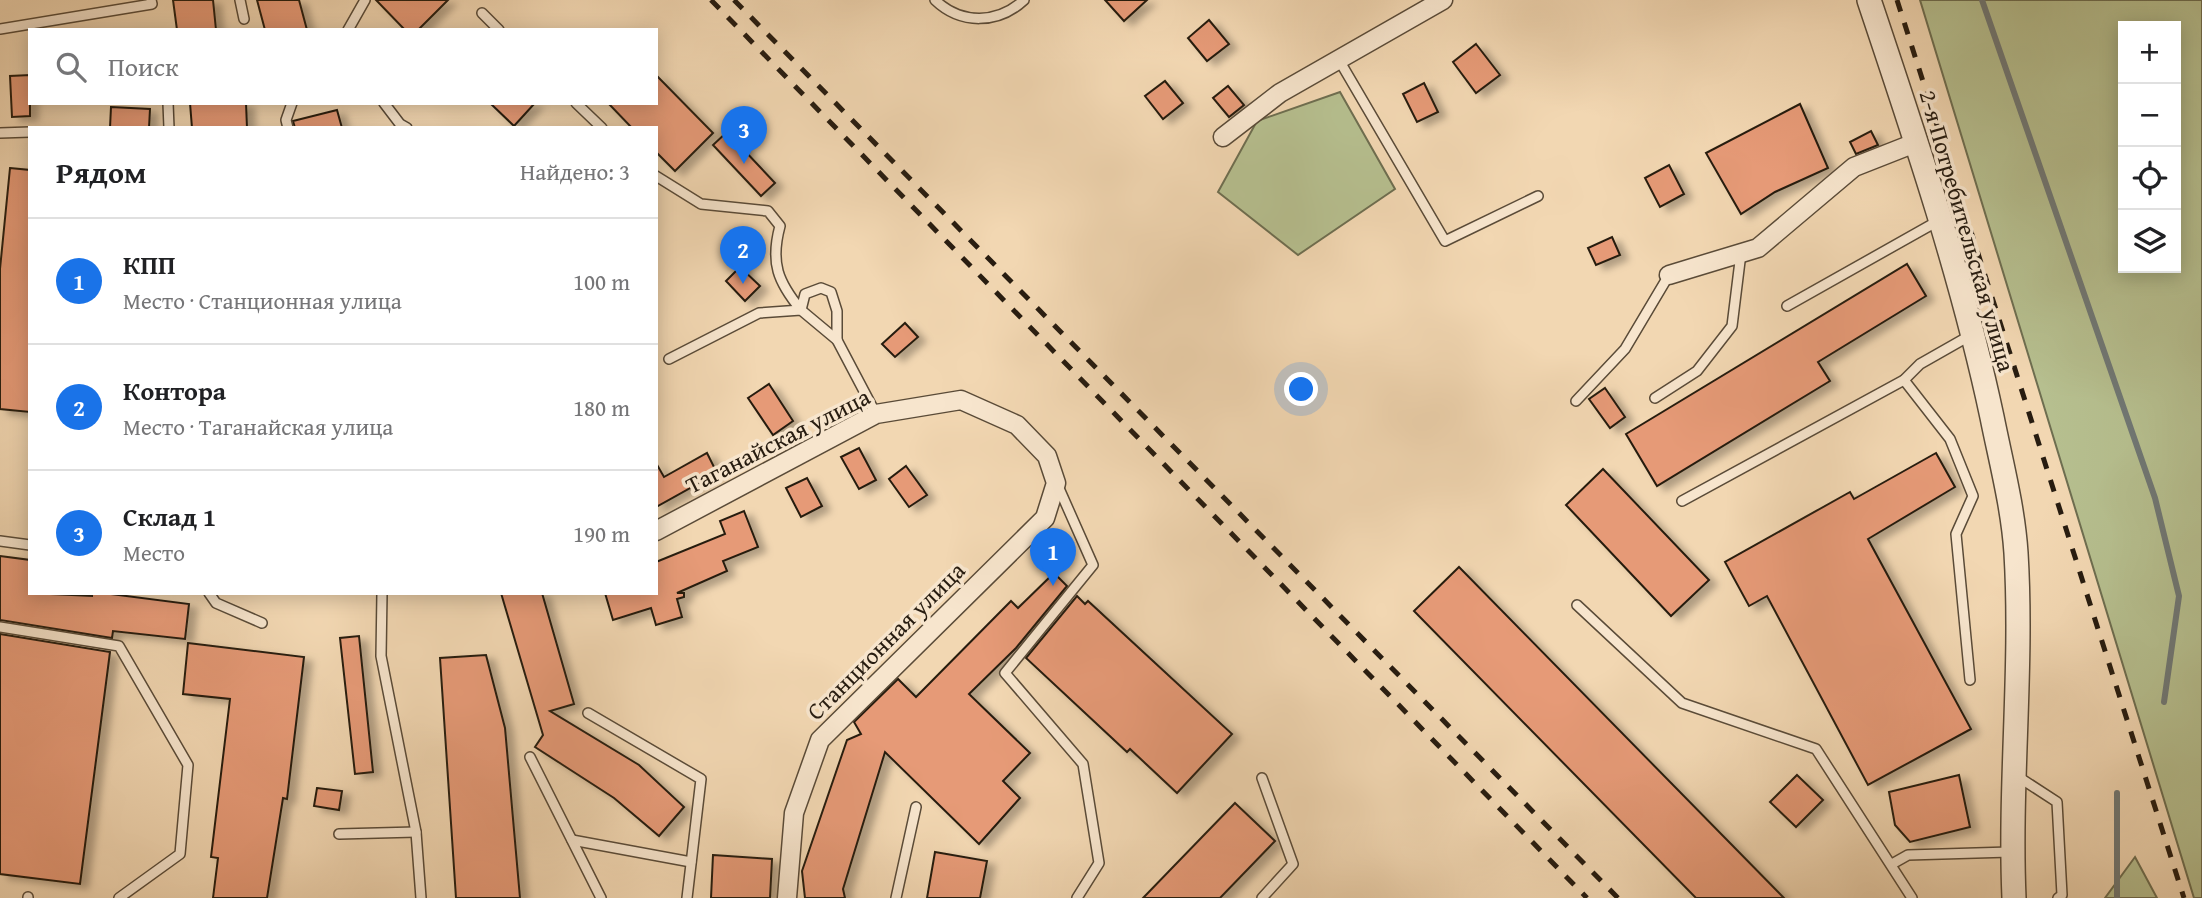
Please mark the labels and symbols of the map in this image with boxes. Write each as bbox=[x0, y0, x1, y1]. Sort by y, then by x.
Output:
street label: 2-я Потребительская улица bbox=[1910, 86, 2025, 376]
pin: 3 bbox=[721, 106, 767, 164]
pin: 2 bbox=[720, 226, 766, 284]
your location bbox=[1284, 372, 1318, 406]
street label: Таганайская улица bbox=[679, 379, 877, 502]
pin: 1 bbox=[1030, 528, 1076, 586]
street label: Станционная улица bbox=[798, 553, 973, 728]

